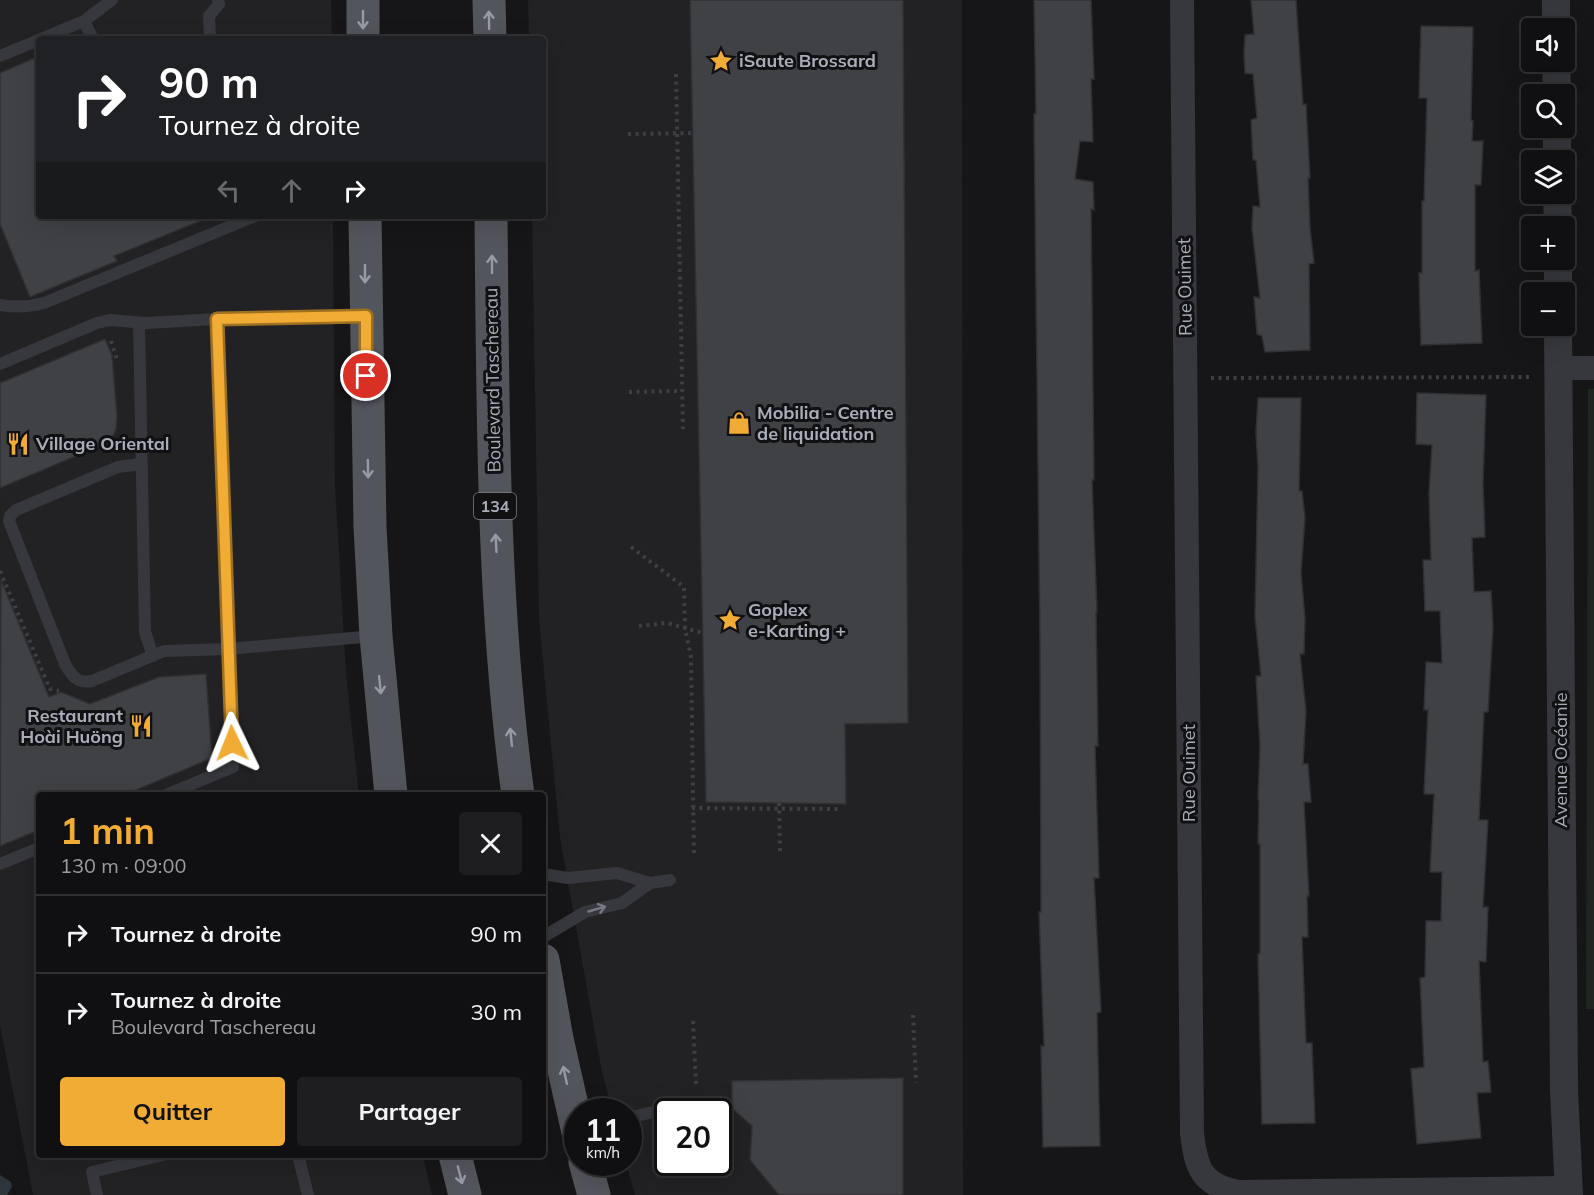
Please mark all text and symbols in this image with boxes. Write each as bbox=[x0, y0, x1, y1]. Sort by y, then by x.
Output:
one-way arrow bbox=[357, 9, 369, 29]
one-way arrow bbox=[483, 10, 495, 30]
map controls bbox=[1521, 18, 1575, 336]
button: sound bbox=[1521, 18, 1575, 72]
place icon: iSaute Brossard bbox=[708, 48, 734, 74]
place label: iSaute Brossard bbox=[739, 49, 876, 72]
text: 90 m bbox=[159, 56, 259, 109]
icon: right bbox=[60, 60, 138, 138]
button: search bbox=[1521, 84, 1575, 138]
text: Tournez à droite bbox=[159, 108, 360, 142]
button: layers bbox=[1521, 150, 1575, 204]
icon: left bbox=[212, 174, 245, 207]
icon: ahead bbox=[275, 174, 308, 207]
icon: right bbox=[338, 174, 371, 207]
button: + bbox=[1521, 216, 1575, 270]
street label: Rue Ouimet bbox=[1172, 238, 1197, 336]
one-way arrow bbox=[486, 254, 497, 274]
one-way arrow bbox=[360, 264, 371, 284]
button: − bbox=[1521, 282, 1575, 336]
street label: Boulevard Taschereau bbox=[479, 287, 506, 473]
pin bbox=[340, 350, 391, 401]
icon: arrive bbox=[349, 359, 382, 392]
place label: Mobilia - Centre de liquidation bbox=[757, 401, 894, 445]
shop icon: Mobilia - Centre de liquidation bbox=[726, 410, 752, 436]
restaurant icon: Village Oriental bbox=[5, 431, 31, 457]
place label: Village Oriental bbox=[35, 432, 170, 455]
one-way arrow bbox=[362, 459, 374, 479]
road number: 134 bbox=[474, 493, 516, 519]
one-way arrow bbox=[490, 533, 501, 553]
place label: Goplex e-Karting + bbox=[748, 598, 846, 642]
place icon: Goplex e-Karting + bbox=[717, 607, 743, 633]
one-way arrow bbox=[375, 675, 386, 695]
street label: Avenue Océanie bbox=[1549, 692, 1572, 828]
place label: Restaurant Hoài Huöng bbox=[20, 704, 123, 748]
position arrow bbox=[200, 711, 264, 775]
restaurant icon: Restaurant Hoài Huöng bbox=[128, 713, 154, 739]
street label: Rue Ouimet bbox=[1177, 724, 1200, 822]
one-way arrow bbox=[505, 727, 516, 747]
text: 1 min bbox=[60, 808, 155, 853]
button: close bbox=[459, 812, 522, 875]
text: 130 m · 09:00 bbox=[60, 853, 186, 878]
one-way arrow bbox=[587, 903, 606, 914]
icon: right bbox=[60, 918, 93, 951]
text: Tournez à droite bbox=[111, 920, 281, 948]
text: 90 m bbox=[471, 920, 522, 948]
text: Tournez à droite bbox=[111, 986, 281, 1014]
icon: right bbox=[60, 996, 93, 1029]
text: 30 m bbox=[471, 998, 522, 1026]
text: Boulevard Taschereau bbox=[111, 1014, 316, 1039]
one-way arrow bbox=[558, 1066, 570, 1085]
button: Quitter bbox=[60, 1077, 285, 1146]
button: Partager bbox=[297, 1077, 522, 1146]
speed limit sign: 20 bbox=[654, 1098, 732, 1176]
text: 11 bbox=[585, 1111, 621, 1149]
text: km/h bbox=[586, 1143, 620, 1162]
one-way arrow bbox=[455, 1165, 467, 1184]

